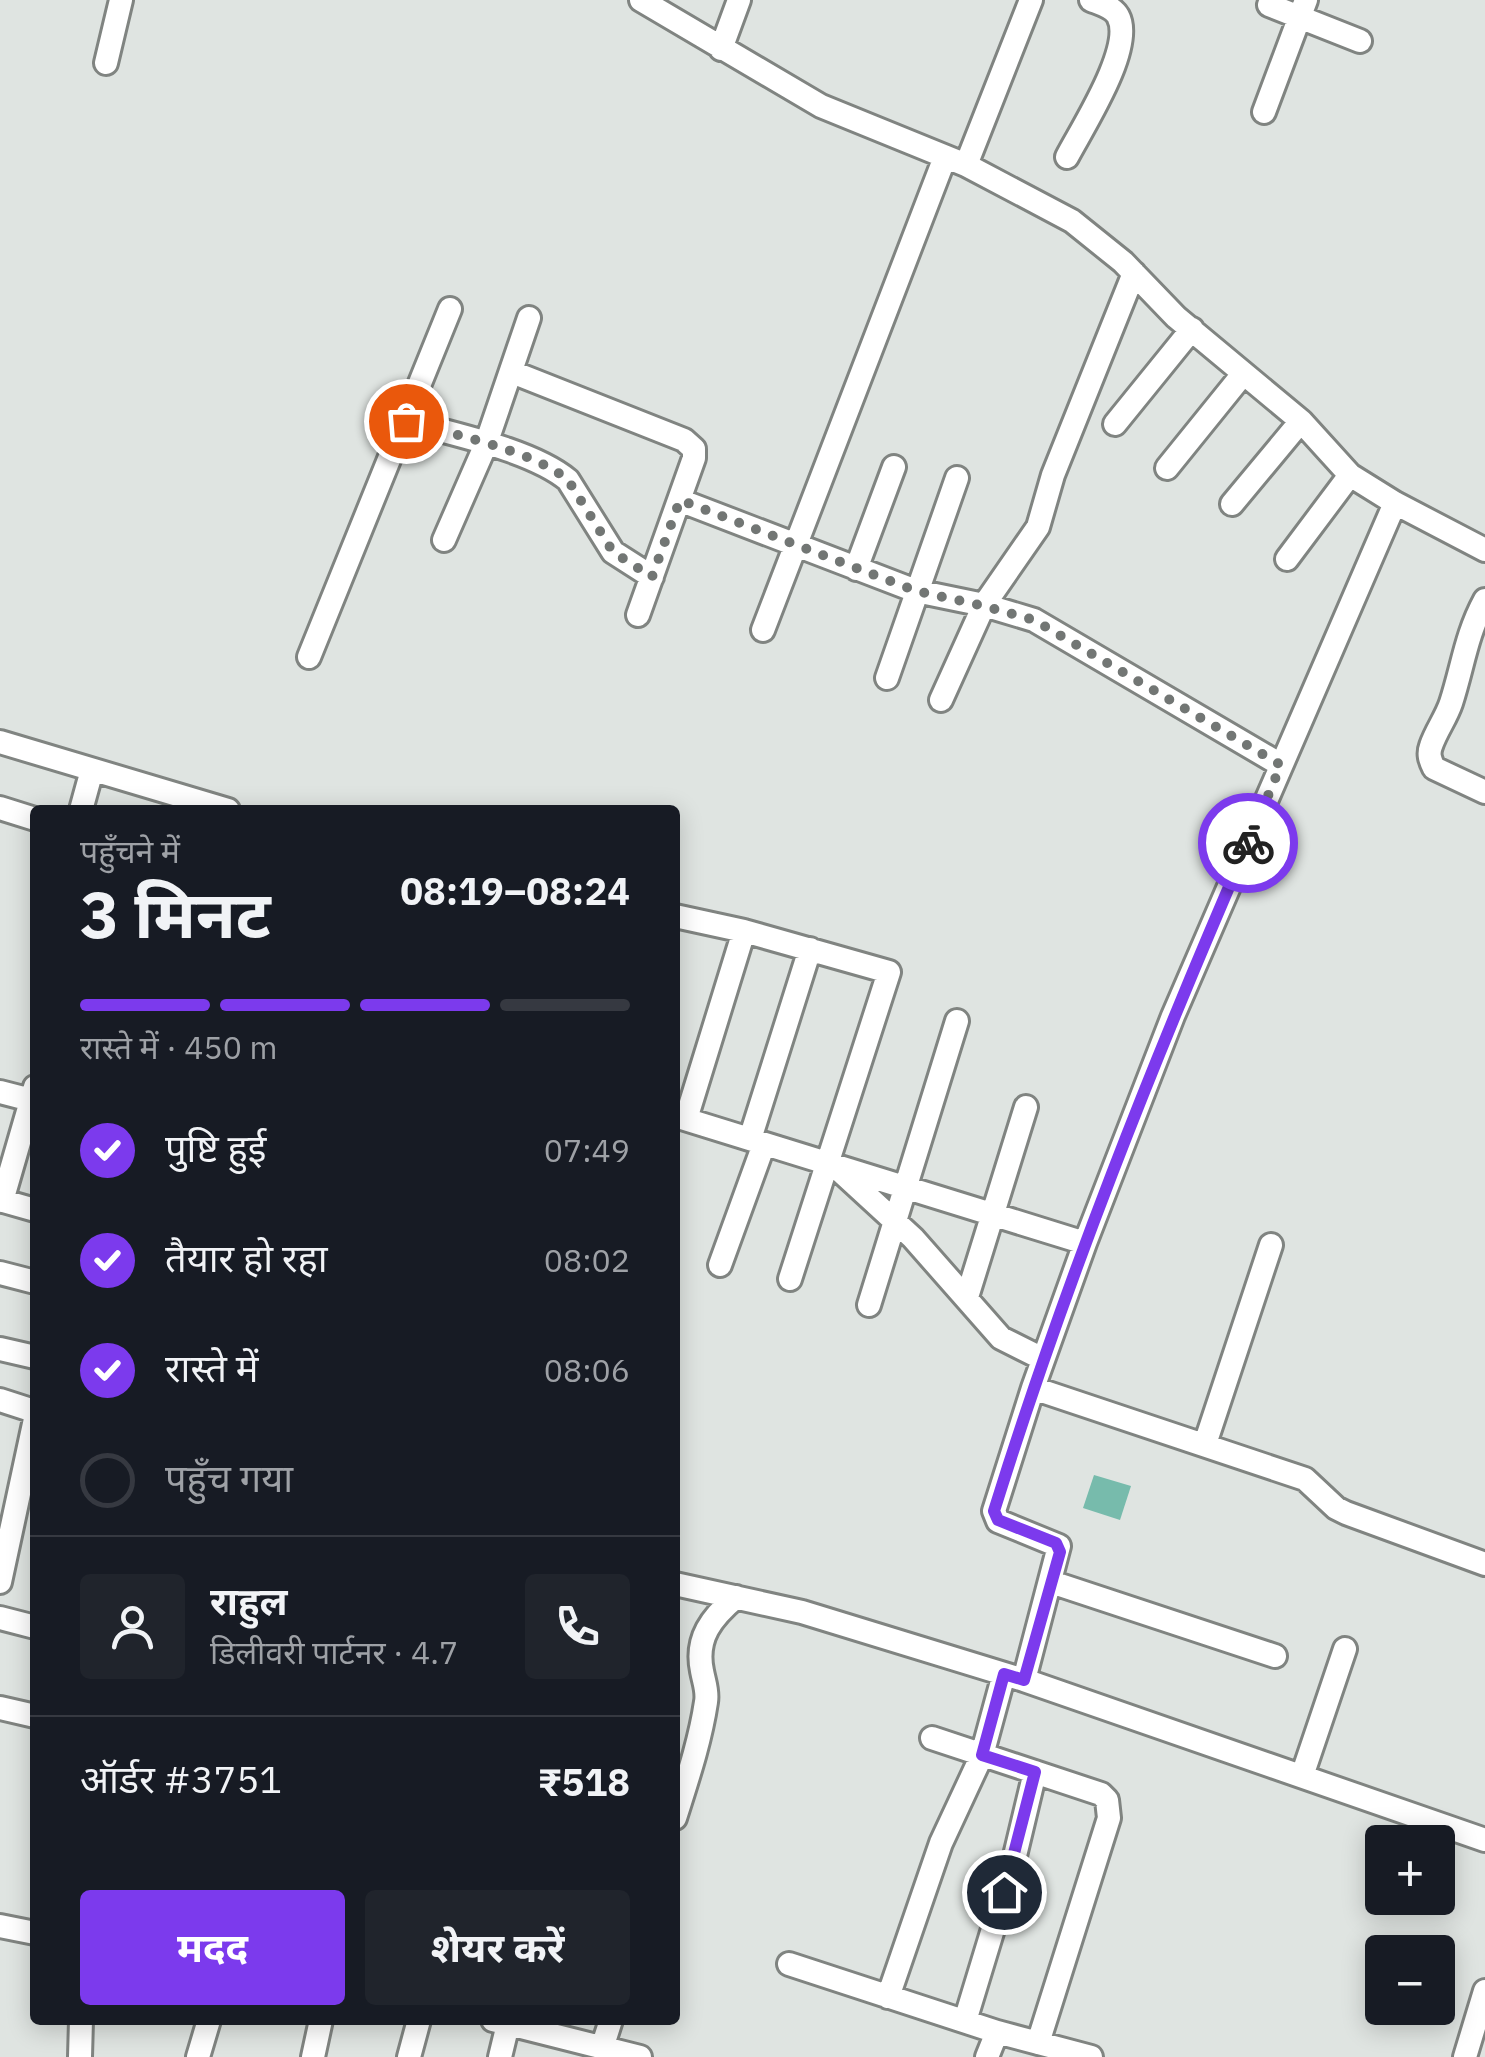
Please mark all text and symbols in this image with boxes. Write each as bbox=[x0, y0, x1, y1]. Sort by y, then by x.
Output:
pin bbox=[364, 379, 449, 464]
icon: bag bbox=[379, 394, 434, 449]
courier bbox=[1198, 793, 1298, 893]
icon: bike bbox=[1221, 816, 1276, 871]
text: पहुँचने में bbox=[80, 830, 180, 872]
text: 08:19–08:24 bbox=[400, 866, 630, 915]
text: 3 मिनट bbox=[80, 871, 271, 956]
text: रास्ते में · 450 m bbox=[80, 1026, 277, 1068]
icon: check bbox=[80, 1123, 135, 1178]
text: पुष्टि हुई bbox=[165, 1123, 266, 1172]
text: 07:49 bbox=[544, 1129, 630, 1171]
icon: check bbox=[80, 1233, 135, 1288]
text: तैयार हो रहा bbox=[165, 1233, 328, 1282]
text: 08:02 bbox=[544, 1239, 630, 1281]
icon: check bbox=[80, 1343, 135, 1398]
text: रास्ते में bbox=[165, 1343, 259, 1392]
text: 08:06 bbox=[544, 1349, 630, 1391]
text: पहुँच गया bbox=[165, 1453, 293, 1502]
button: person bbox=[80, 1574, 185, 1679]
button: phone bbox=[525, 1574, 630, 1679]
text: राहुल bbox=[210, 1576, 287, 1625]
text: डिलीवरी पार्टनर · 4.7 bbox=[210, 1631, 458, 1673]
text: ऑर्डर #3751 bbox=[80, 1754, 282, 1803]
text: ₹518 bbox=[538, 1757, 630, 1806]
map controls bbox=[1365, 1825, 1455, 2025]
button: + bbox=[1365, 1825, 1455, 1915]
pin bbox=[962, 1850, 1047, 1935]
icon: home bbox=[977, 1865, 1032, 1920]
button: मदद bbox=[80, 1890, 345, 2005]
button: शेयर करें bbox=[365, 1890, 630, 2005]
button: − bbox=[1365, 1935, 1455, 2025]

